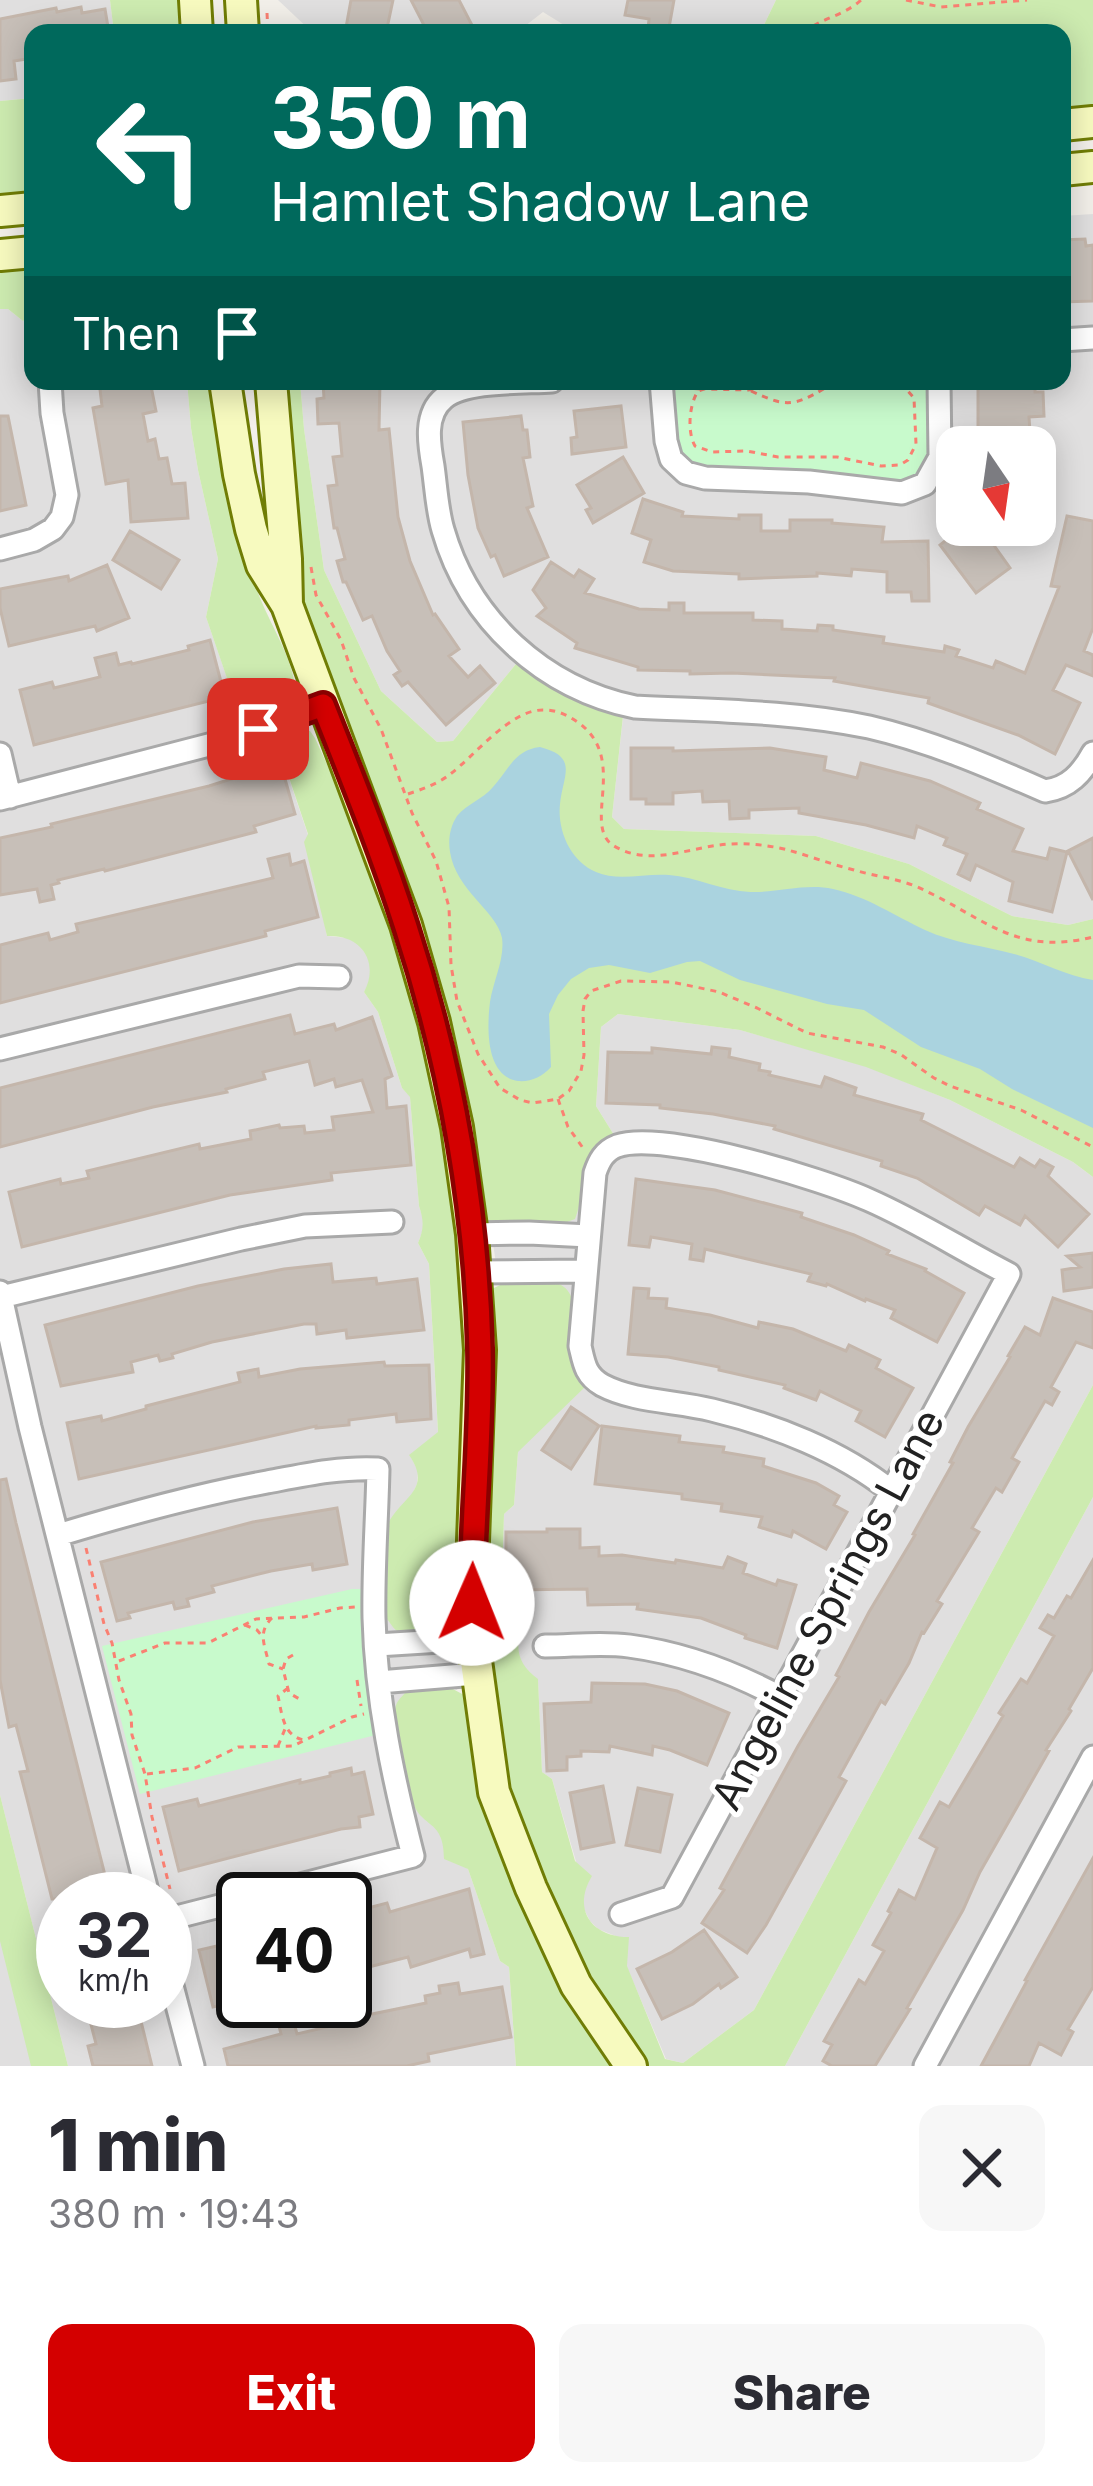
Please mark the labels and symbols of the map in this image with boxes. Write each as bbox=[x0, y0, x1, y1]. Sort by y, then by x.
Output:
north arrow bbox=[936, 426, 1056, 546]
pin bbox=[207, 678, 309, 780]
street label: Angeline Springs Lane bbox=[700, 1400, 954, 1818]
position arrow bbox=[409, 1540, 535, 1666]
speed limit sign: 40 bbox=[216, 1872, 372, 2028]

